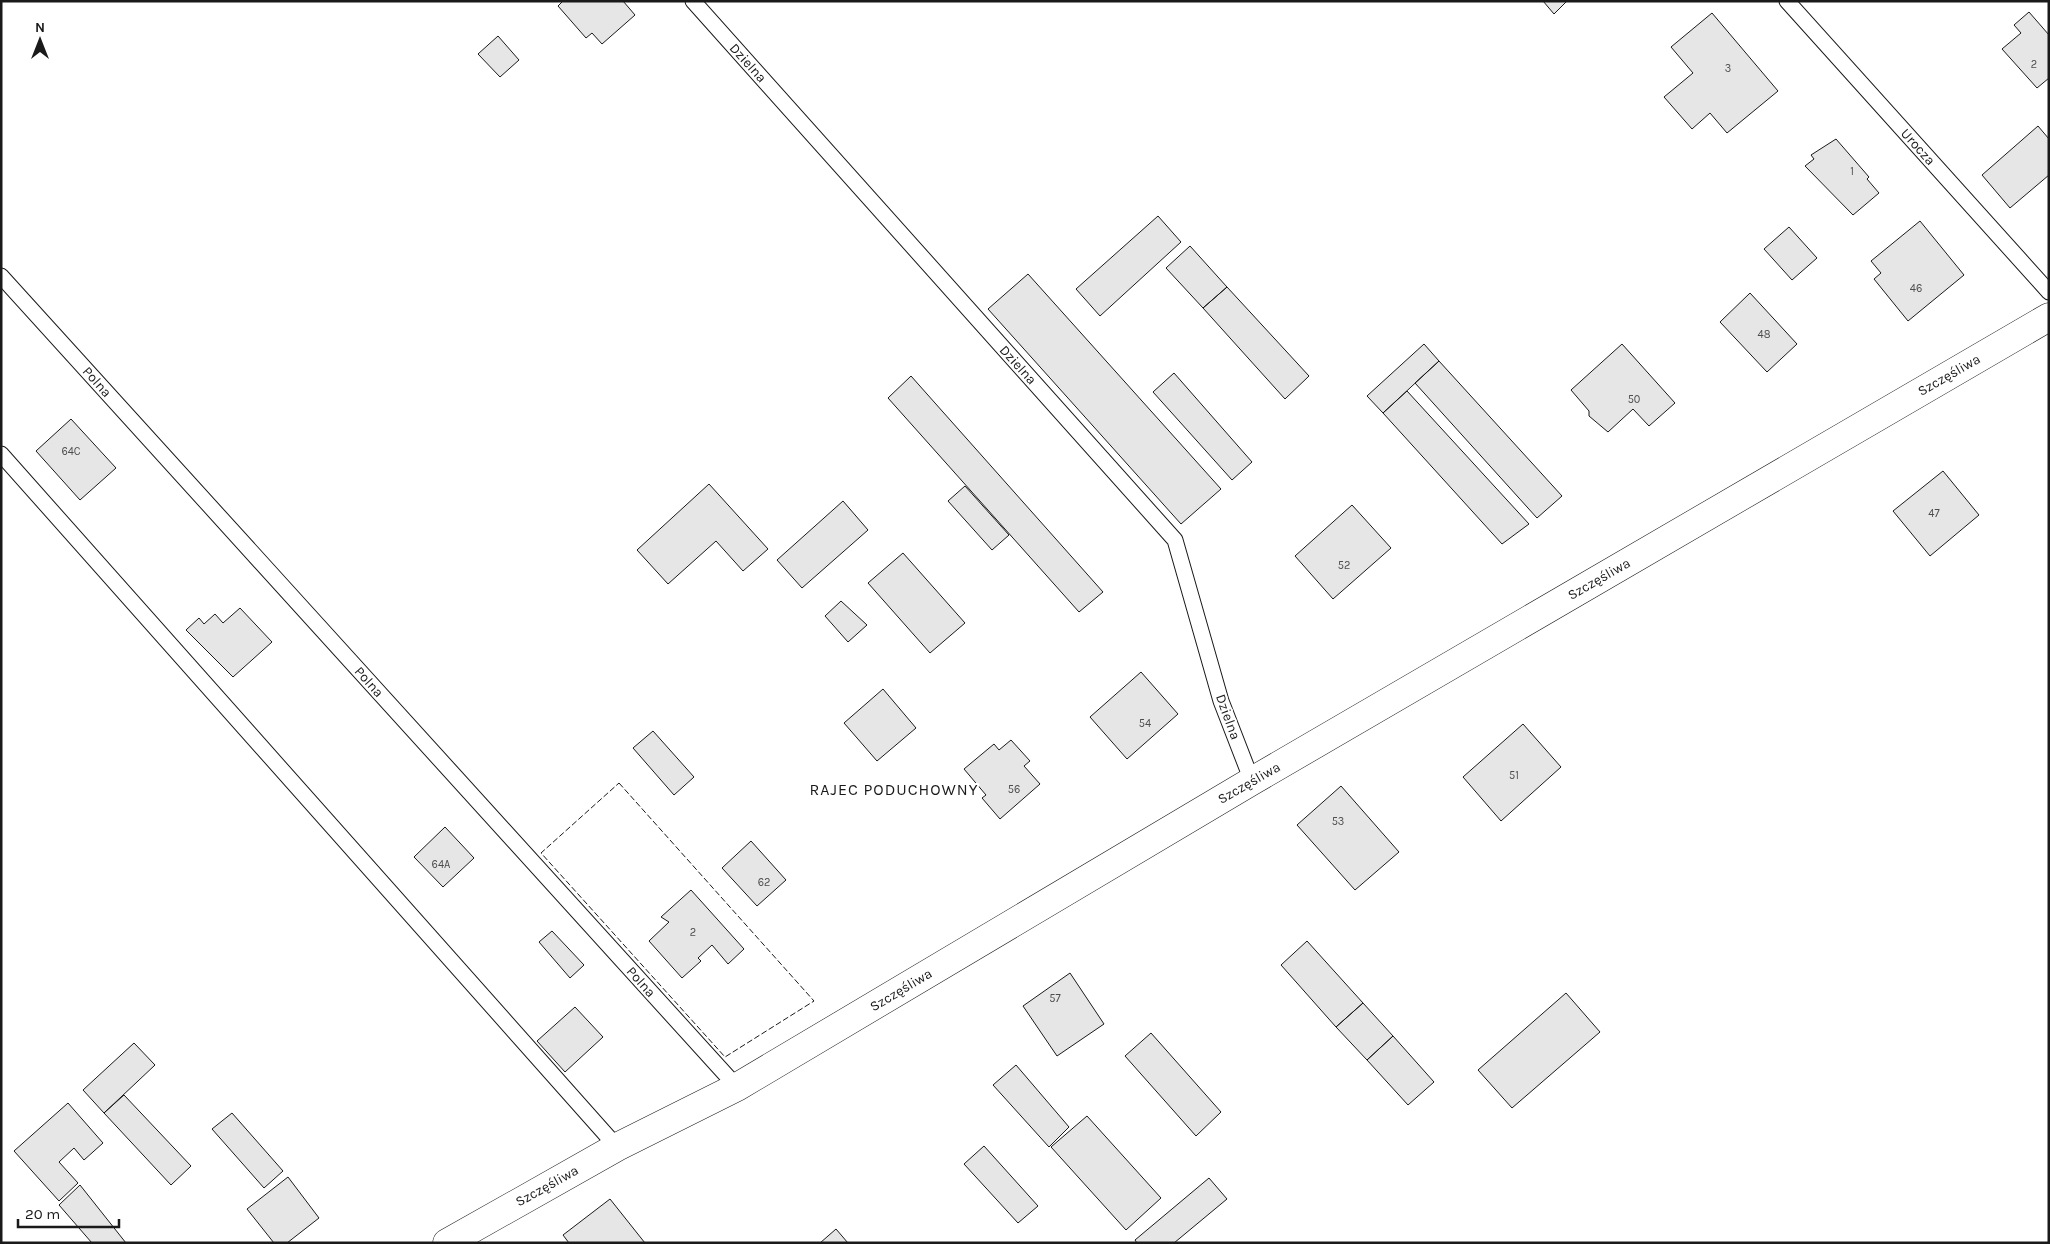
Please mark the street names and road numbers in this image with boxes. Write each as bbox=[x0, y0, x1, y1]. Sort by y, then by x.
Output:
street label: Dzielna bbox=[726, 40, 770, 86]
street label: Urocza bbox=[1897, 125, 1939, 169]
street label: Dzielna bbox=[996, 342, 1040, 388]
street label: Szczęśliwa bbox=[1915, 350, 1983, 400]
street label: Polna bbox=[79, 363, 115, 401]
street label: Szczęśliwa bbox=[1565, 554, 1633, 604]
street label: Polna bbox=[351, 663, 387, 701]
street label: Dzielna bbox=[1212, 692, 1244, 742]
street label: Szczęśliwa bbox=[1215, 758, 1283, 808]
street label: Polna bbox=[623, 963, 659, 1001]
street label: Szczęśliwa bbox=[867, 965, 935, 1015]
street label: Szczęśliwa bbox=[512, 1162, 582, 1210]

